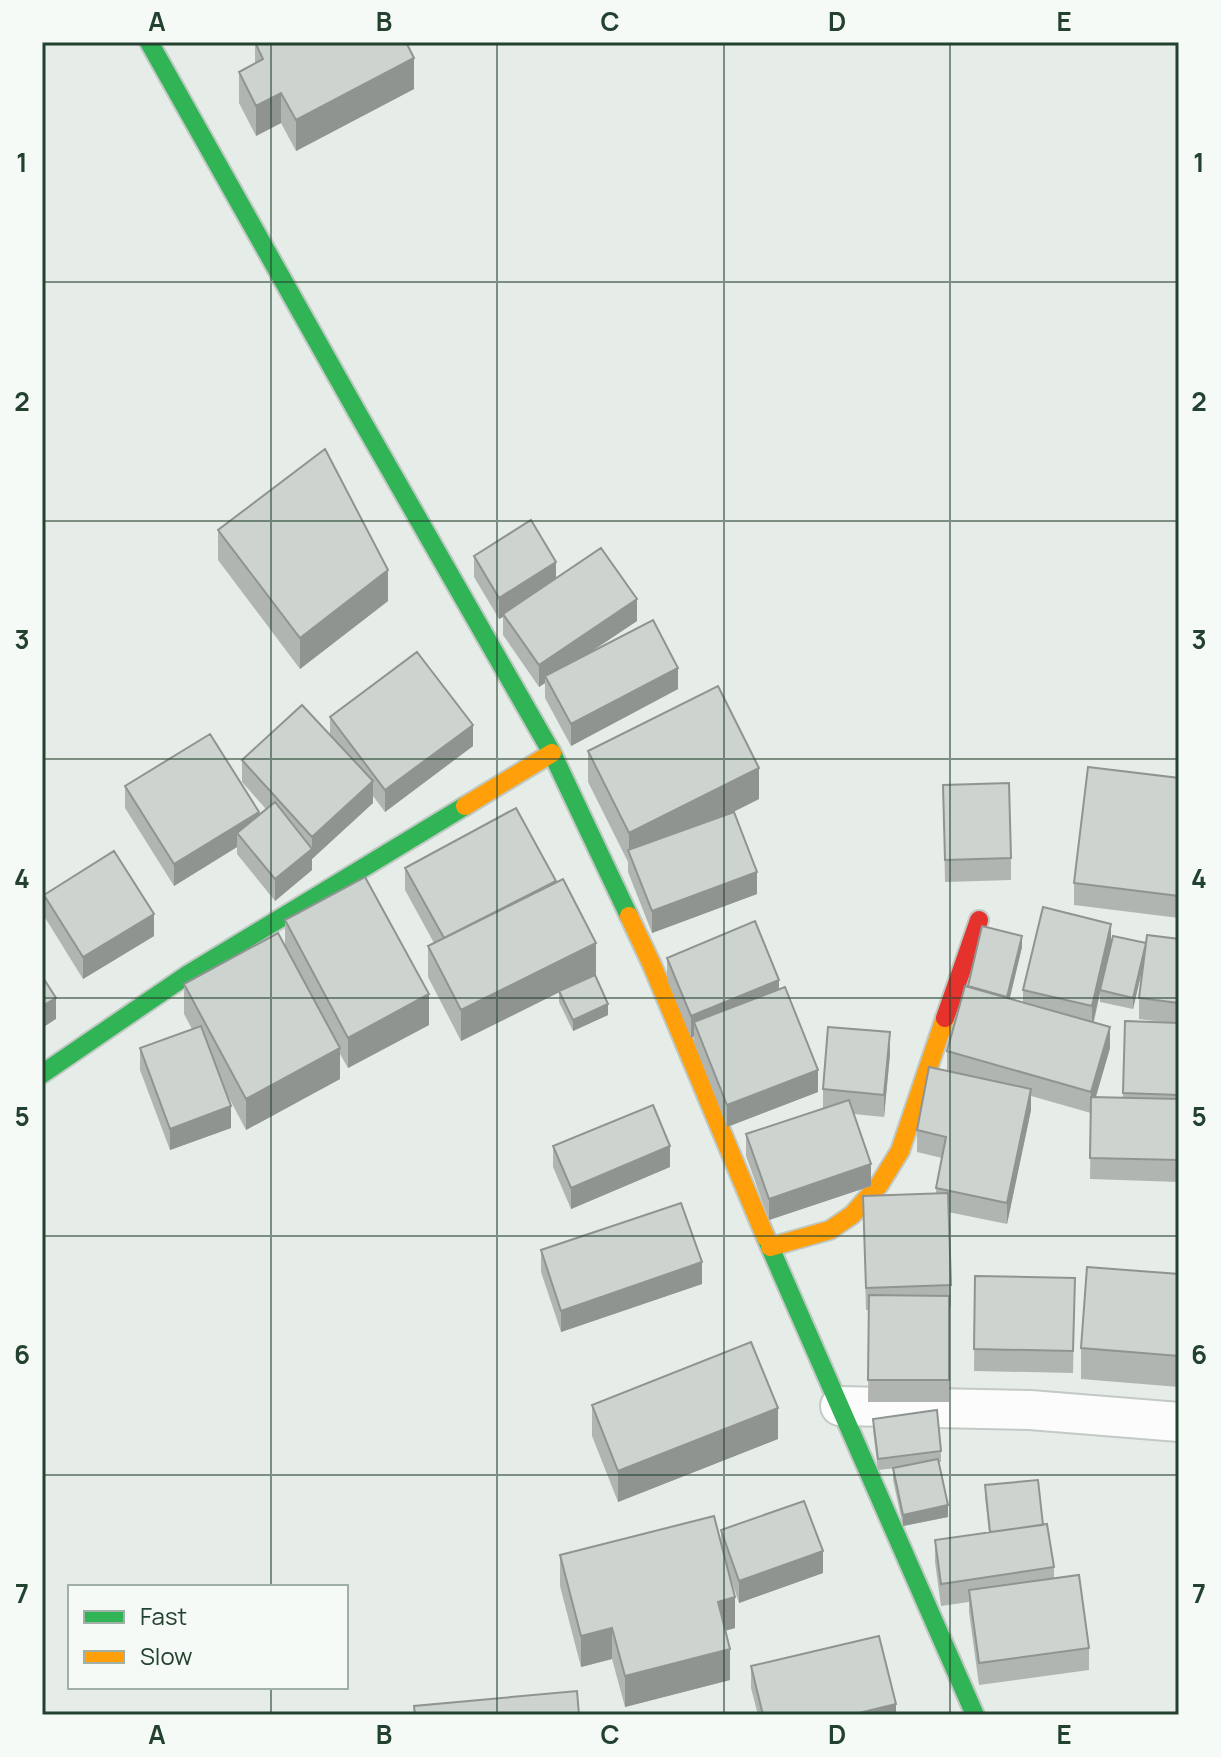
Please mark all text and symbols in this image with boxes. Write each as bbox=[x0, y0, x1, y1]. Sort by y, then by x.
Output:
text: A bbox=[148, 3, 166, 39]
text: B bbox=[376, 3, 392, 39]
text: C bbox=[600, 3, 620, 39]
text: D bbox=[828, 3, 846, 39]
text: E bbox=[1056, 3, 1072, 39]
text: 1 bbox=[16, 144, 28, 180]
text: 1 bbox=[1193, 144, 1205, 180]
text: 2 bbox=[14, 383, 30, 419]
text: 2 bbox=[1191, 383, 1207, 419]
text: 3 bbox=[14, 621, 30, 657]
text: 3 bbox=[1191, 621, 1207, 657]
text: 4 bbox=[14, 860, 30, 896]
text: 4 bbox=[1191, 860, 1207, 896]
text: 5 bbox=[14, 1098, 30, 1134]
text: 5 bbox=[1191, 1098, 1207, 1134]
text: 6 bbox=[14, 1336, 30, 1372]
text: 6 bbox=[1191, 1336, 1207, 1372]
text: 7 bbox=[15, 1575, 29, 1611]
text: 7 bbox=[1192, 1575, 1206, 1611]
legend bbox=[68, 1585, 348, 1689]
text: Fast bbox=[140, 1599, 187, 1632]
text: Slow bbox=[140, 1639, 193, 1672]
text: A bbox=[148, 1716, 166, 1752]
text: B bbox=[376, 1716, 392, 1752]
text: C bbox=[600, 1716, 620, 1752]
text: D bbox=[828, 1716, 846, 1752]
text: E bbox=[1056, 1716, 1072, 1752]

